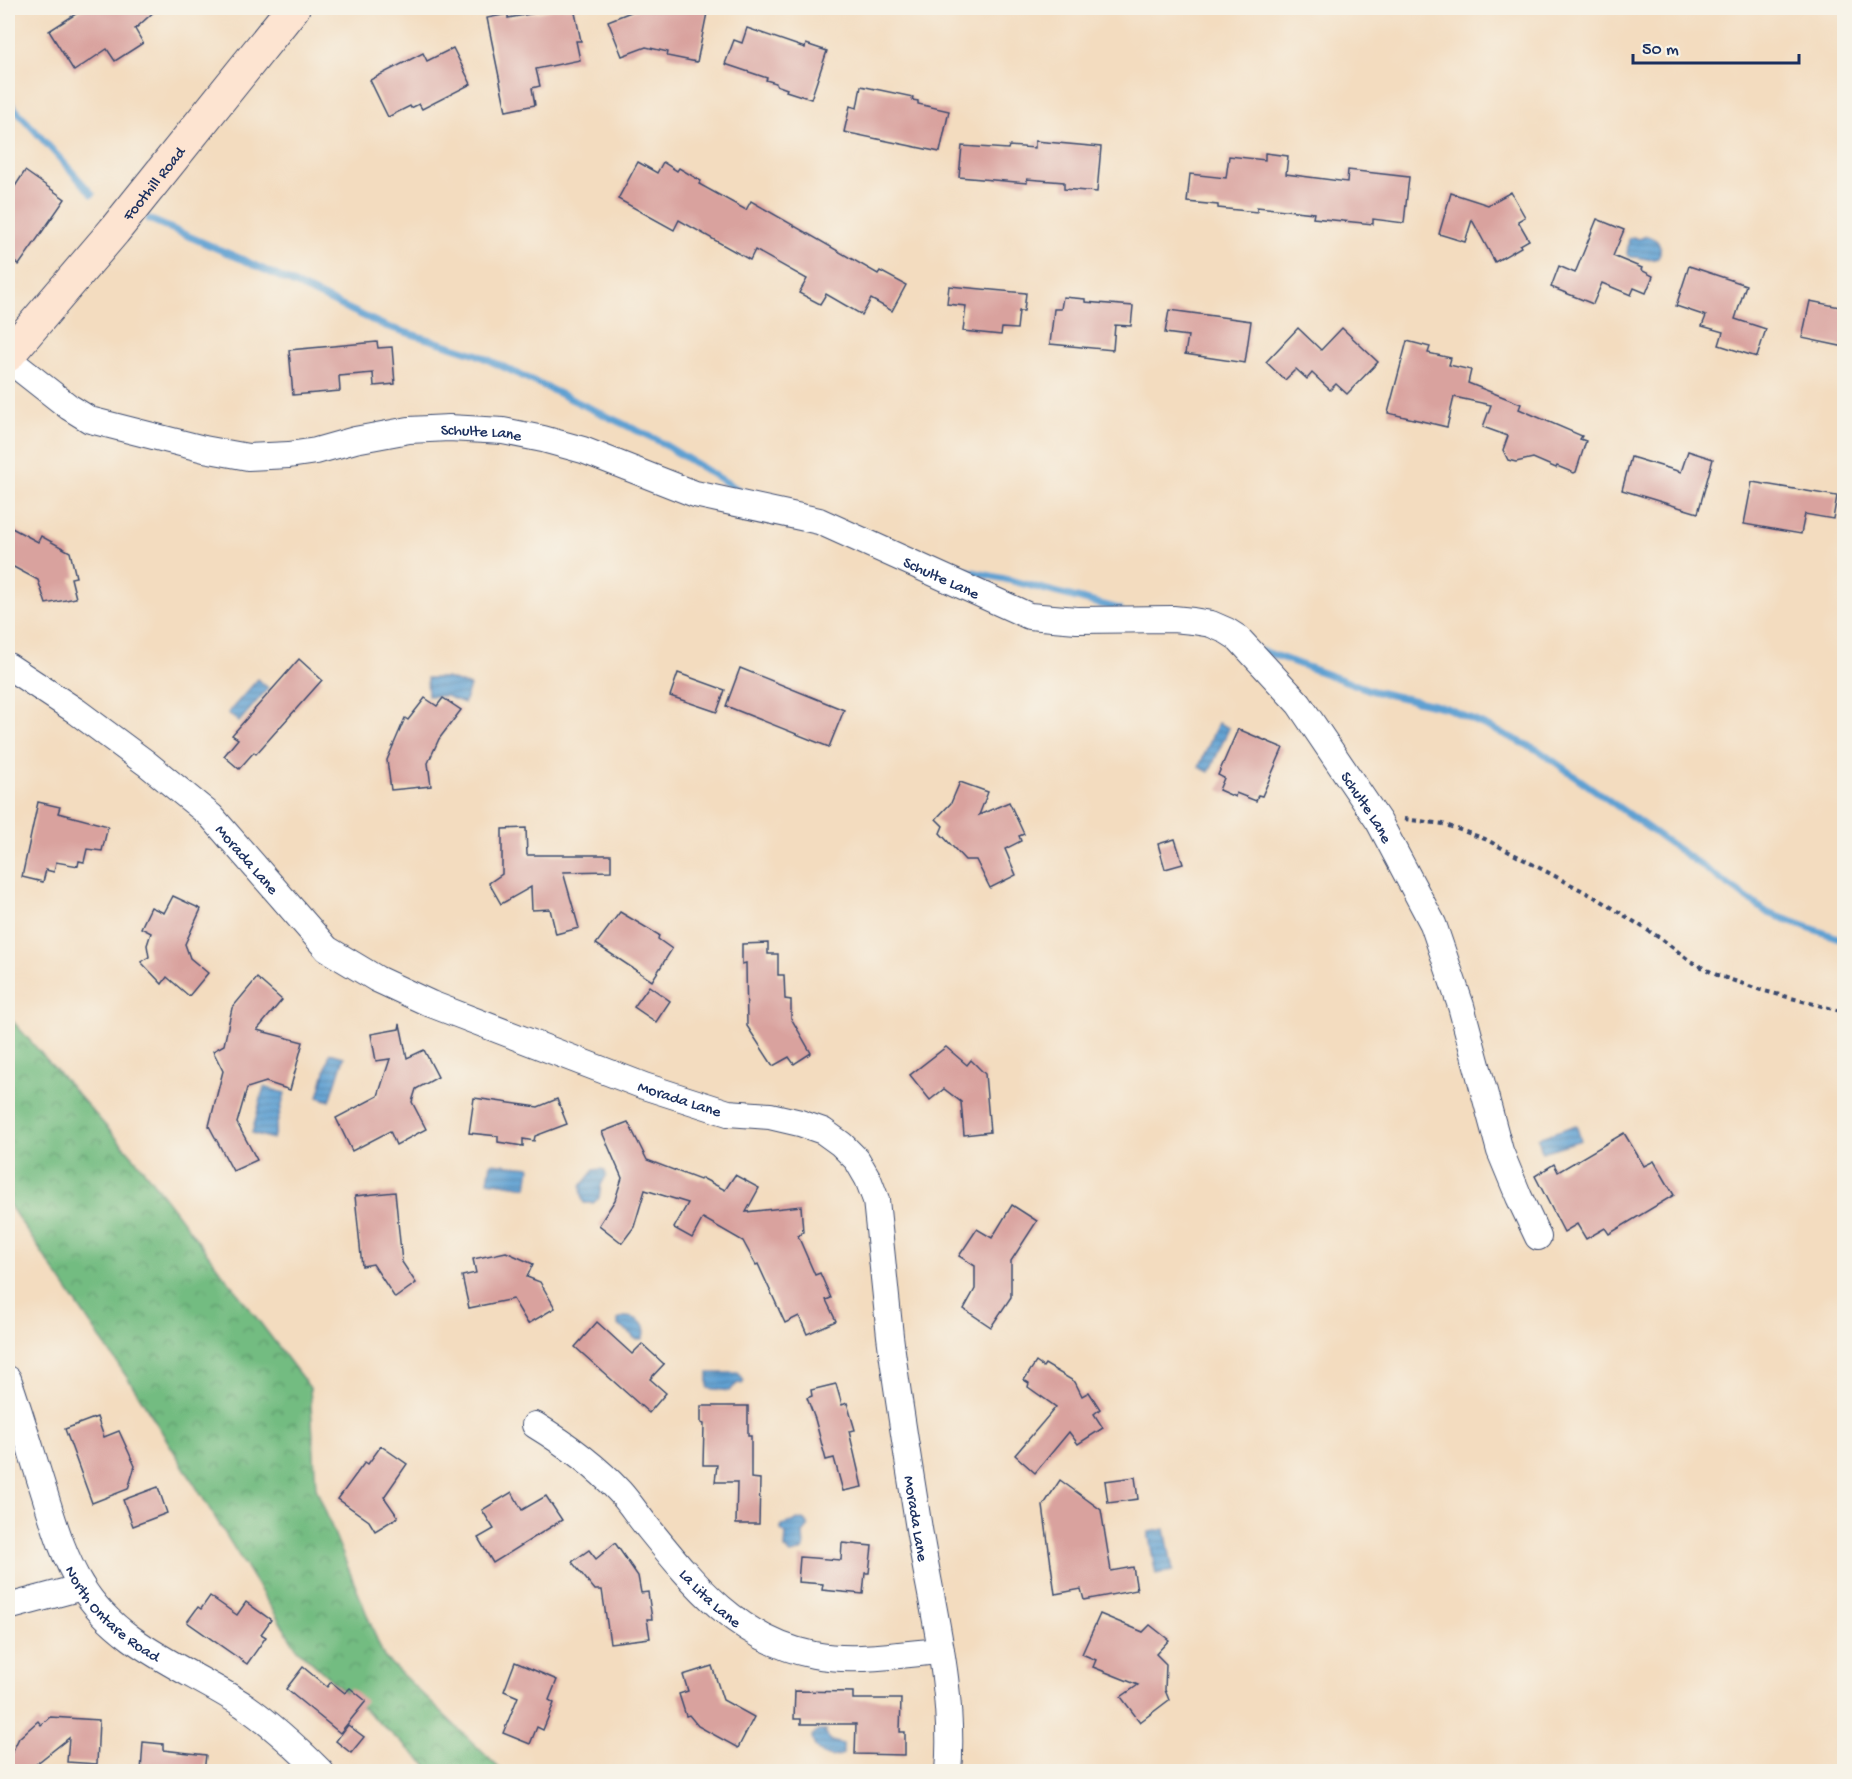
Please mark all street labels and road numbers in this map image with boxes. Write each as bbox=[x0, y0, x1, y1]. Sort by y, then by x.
street label: Foothill Road bbox=[119, 143, 192, 226]
street label: Schulte Lane bbox=[440, 422, 524, 448]
street label: Schulte Lane bbox=[899, 554, 982, 606]
street label: Schulte Lane bbox=[1335, 769, 1395, 848]
street label: Morada Lane bbox=[210, 822, 282, 900]
street label: Morada Lane bbox=[635, 1079, 724, 1123]
street label: Morada Lane bbox=[898, 1475, 931, 1564]
street label: North Ontare Road bbox=[59, 1564, 164, 1669]
street label: La Lita Lane bbox=[674, 1566, 744, 1634]

